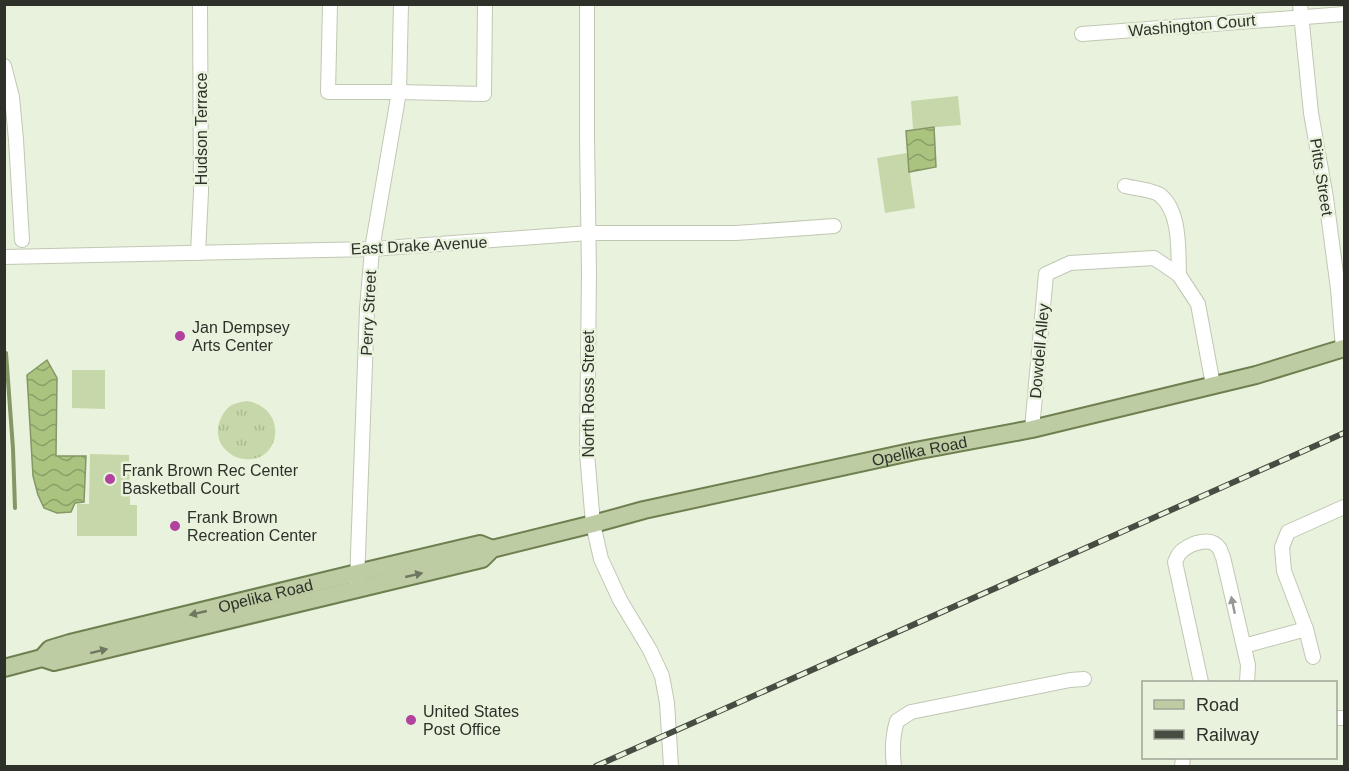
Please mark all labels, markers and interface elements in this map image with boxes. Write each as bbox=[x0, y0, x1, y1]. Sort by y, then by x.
street label: Washington Court bbox=[1128, 11, 1257, 40]
street label: Hudson Terrace bbox=[193, 73, 210, 185]
street label: Pitts Street bbox=[1307, 137, 1336, 218]
street label: East Drake Avenue bbox=[350, 233, 488, 258]
street label: Perry Street bbox=[358, 269, 379, 356]
street label: Dowdell Alley bbox=[1027, 303, 1052, 399]
place label: Jan Dempsey Arts Center bbox=[192, 319, 290, 354]
marker: Jan Dempsey Arts Center bbox=[173, 329, 187, 343]
street label: North Ross Street bbox=[580, 330, 597, 458]
street label: Opelika Road bbox=[870, 433, 969, 469]
place label: Frank Brown Rec Center Basketball Court bbox=[122, 462, 299, 497]
marker: Frank Brown Rec Center Basketball Court bbox=[103, 472, 117, 486]
place label: Frank Brown Recreation Center bbox=[187, 509, 318, 544]
marker: Frank Brown Recreation Center bbox=[168, 519, 182, 533]
one-way arrow bbox=[405, 570, 423, 580]
street label: Opelika Road bbox=[216, 576, 315, 616]
one-way arrow bbox=[1228, 595, 1237, 614]
one-way arrow bbox=[189, 608, 208, 618]
one-way arrow bbox=[90, 646, 108, 656]
legend bbox=[1142, 681, 1337, 759]
text: Road bbox=[1196, 695, 1239, 715]
place label: United States Post Office bbox=[423, 703, 519, 738]
marker: United States Post Office bbox=[404, 713, 418, 727]
text: Railway bbox=[1196, 725, 1259, 745]

